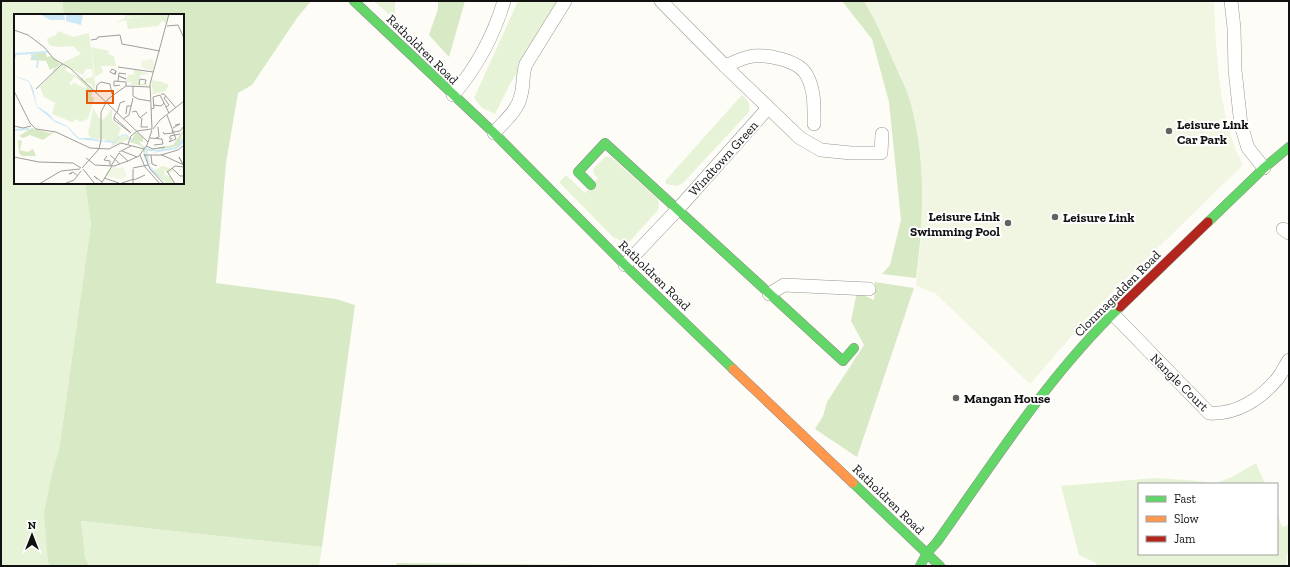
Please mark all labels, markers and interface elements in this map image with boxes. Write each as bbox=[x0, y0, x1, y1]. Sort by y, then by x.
street label: Ratholdren Road bbox=[384, 11, 462, 87]
inset map bbox=[14, 14, 184, 184]
street label: Windtown Green bbox=[686, 117, 761, 199]
place label: Leisure Link Car Park bbox=[1177, 117, 1248, 147]
marker: Leisure Link Car Park bbox=[1164, 126, 1174, 136]
place label: Leisure Link Swimming Pool bbox=[910, 209, 1000, 239]
place label: Leisure Link bbox=[1063, 210, 1134, 225]
marker: Leisure Link bbox=[1050, 212, 1060, 222]
marker: Leisure Link Swimming Pool bbox=[1003, 218, 1013, 228]
street label: Ratholdren Road bbox=[616, 237, 694, 313]
street label: Clonmagadden Road bbox=[1071, 247, 1164, 340]
street label: Nangle Court bbox=[1148, 350, 1212, 414]
place label: Mangan House bbox=[964, 391, 1051, 406]
marker: Mangan House bbox=[951, 393, 961, 403]
street label: Ratholdren Road bbox=[850, 461, 928, 537]
legend bbox=[1138, 483, 1278, 555]
text: Fast bbox=[1174, 492, 1197, 506]
text: Slow bbox=[1174, 512, 1200, 526]
north arrow bbox=[12, 515, 52, 555]
text: N bbox=[28, 519, 37, 532]
text: Jam bbox=[1174, 532, 1196, 546]

